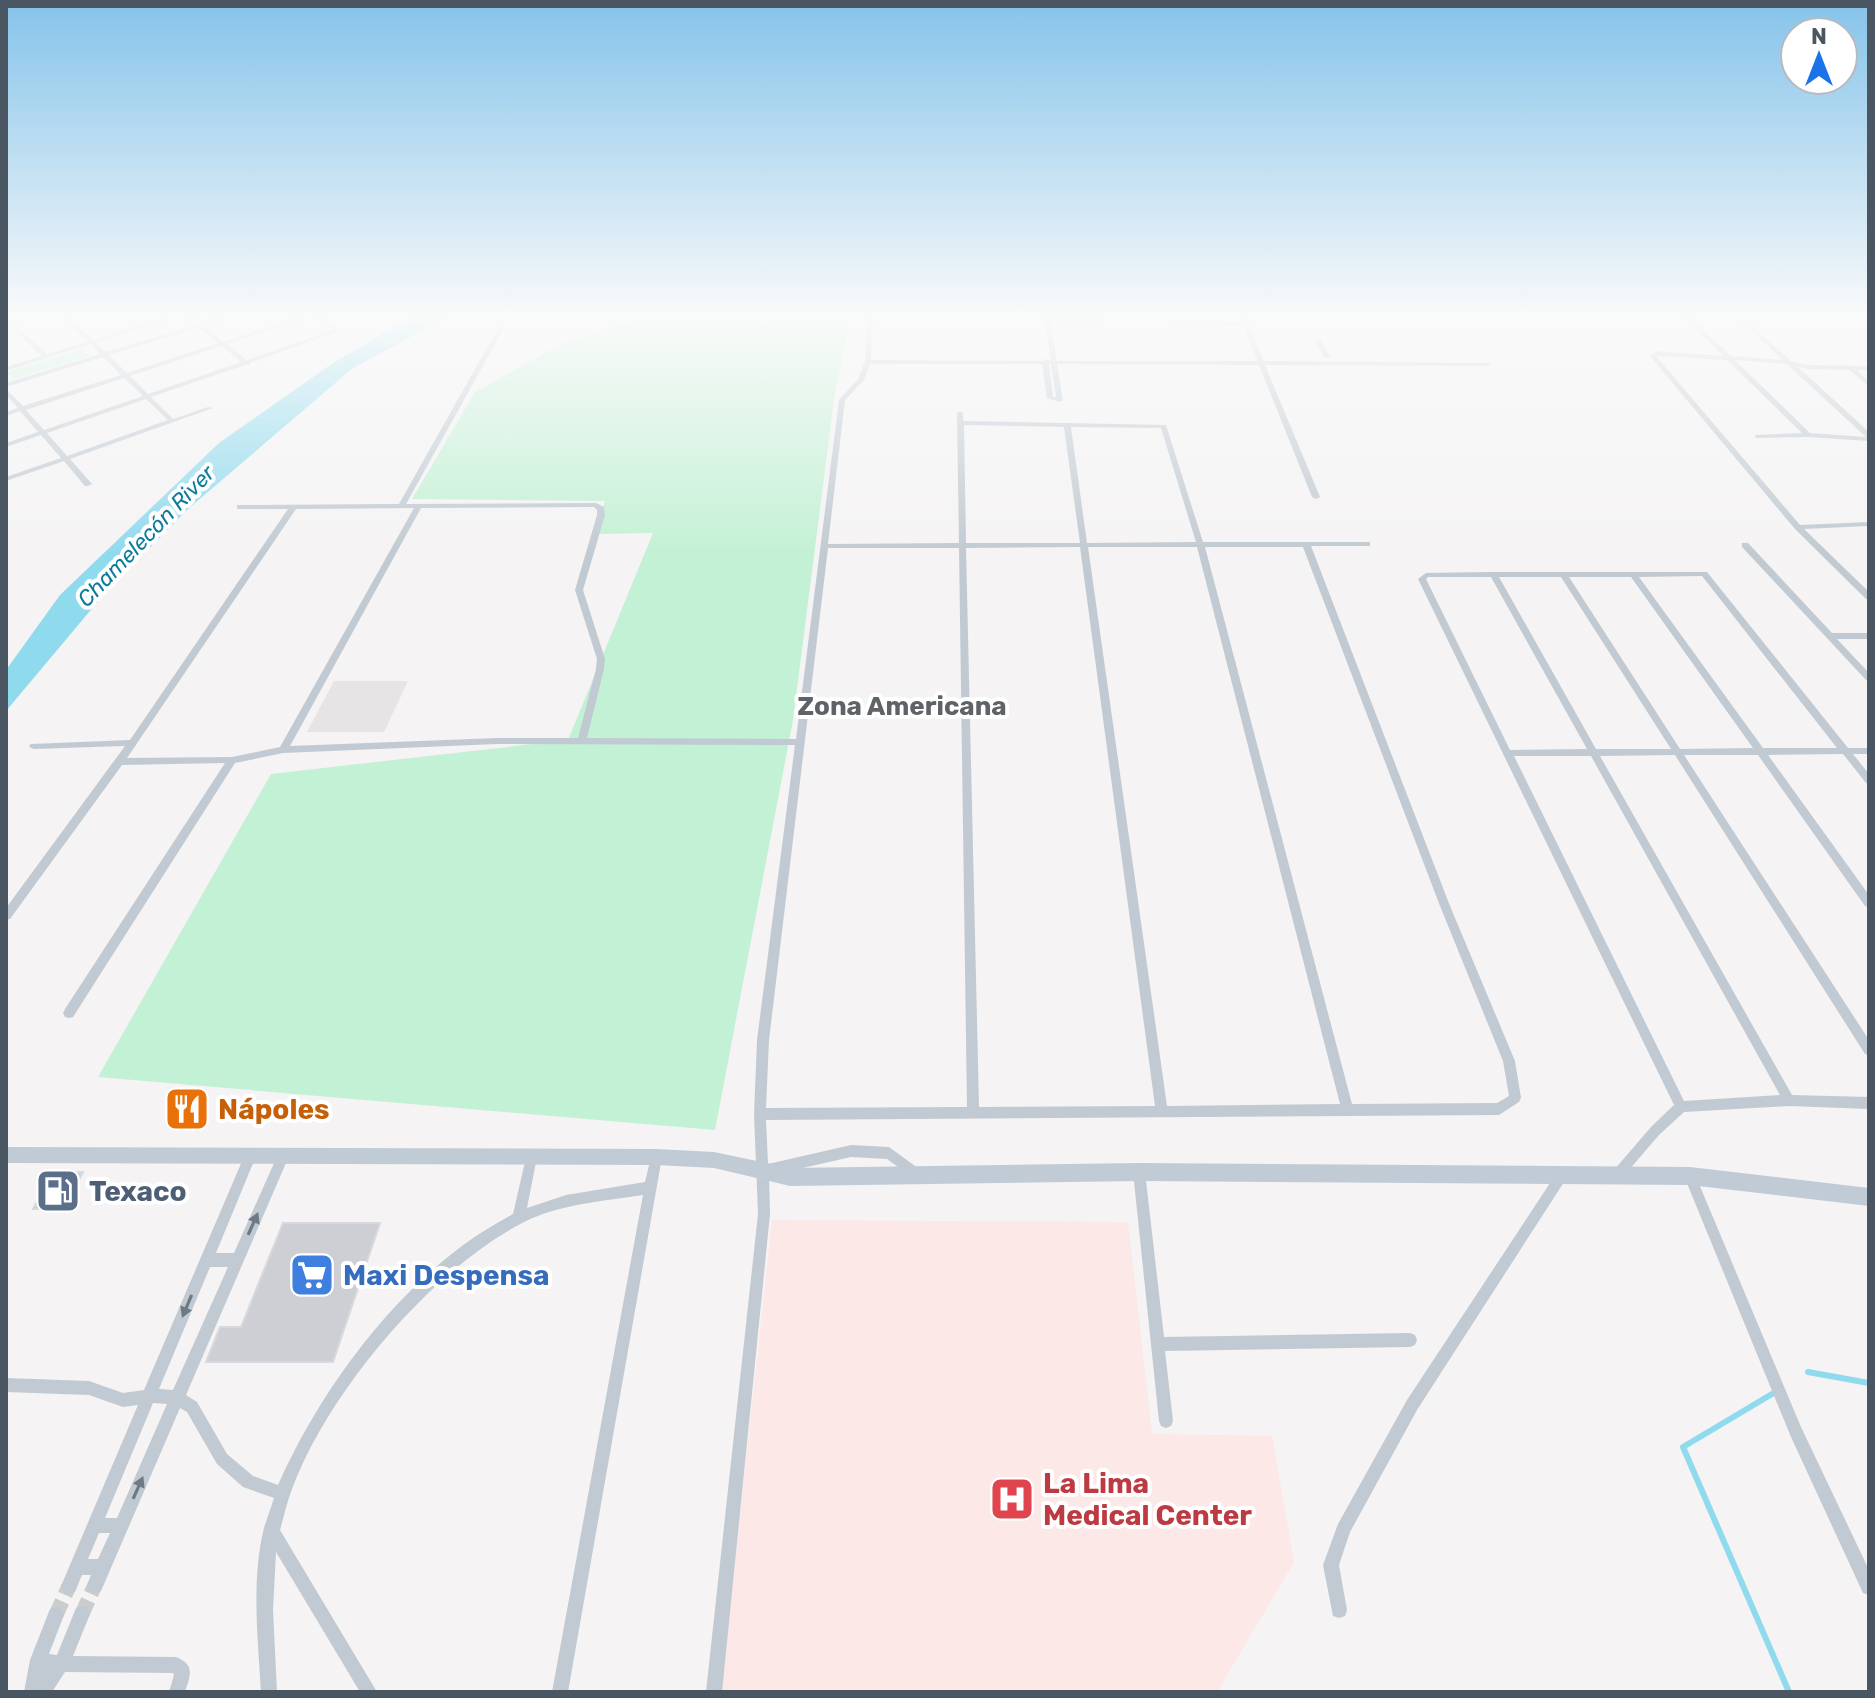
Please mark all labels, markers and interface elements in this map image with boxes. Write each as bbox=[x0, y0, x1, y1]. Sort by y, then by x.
north arrow bbox=[1779, 16, 1859, 96]
text: N bbox=[1811, 23, 1827, 50]
water label: Chamelecón River bbox=[72, 459, 221, 612]
district label: Zona Americana bbox=[797, 691, 1007, 722]
restaurant icon: Nápoles bbox=[163, 1085, 211, 1133]
place label: Nápoles bbox=[218, 1093, 330, 1126]
fuel station icon: Texaco bbox=[34, 1167, 82, 1215]
place label: Texaco bbox=[89, 1175, 187, 1208]
one-way arrow bbox=[247, 1212, 260, 1236]
supermarket icon: Maxi Despensa bbox=[288, 1251, 336, 1299]
place label: Maxi Despensa bbox=[343, 1259, 550, 1292]
one-way arrow bbox=[181, 1294, 194, 1317]
place label: La Lima Medical Center bbox=[1043, 1467, 1252, 1532]
hospital icon: La Lima Medical Center bbox=[988, 1475, 1036, 1523]
one-way arrow bbox=[131, 1476, 145, 1500]

